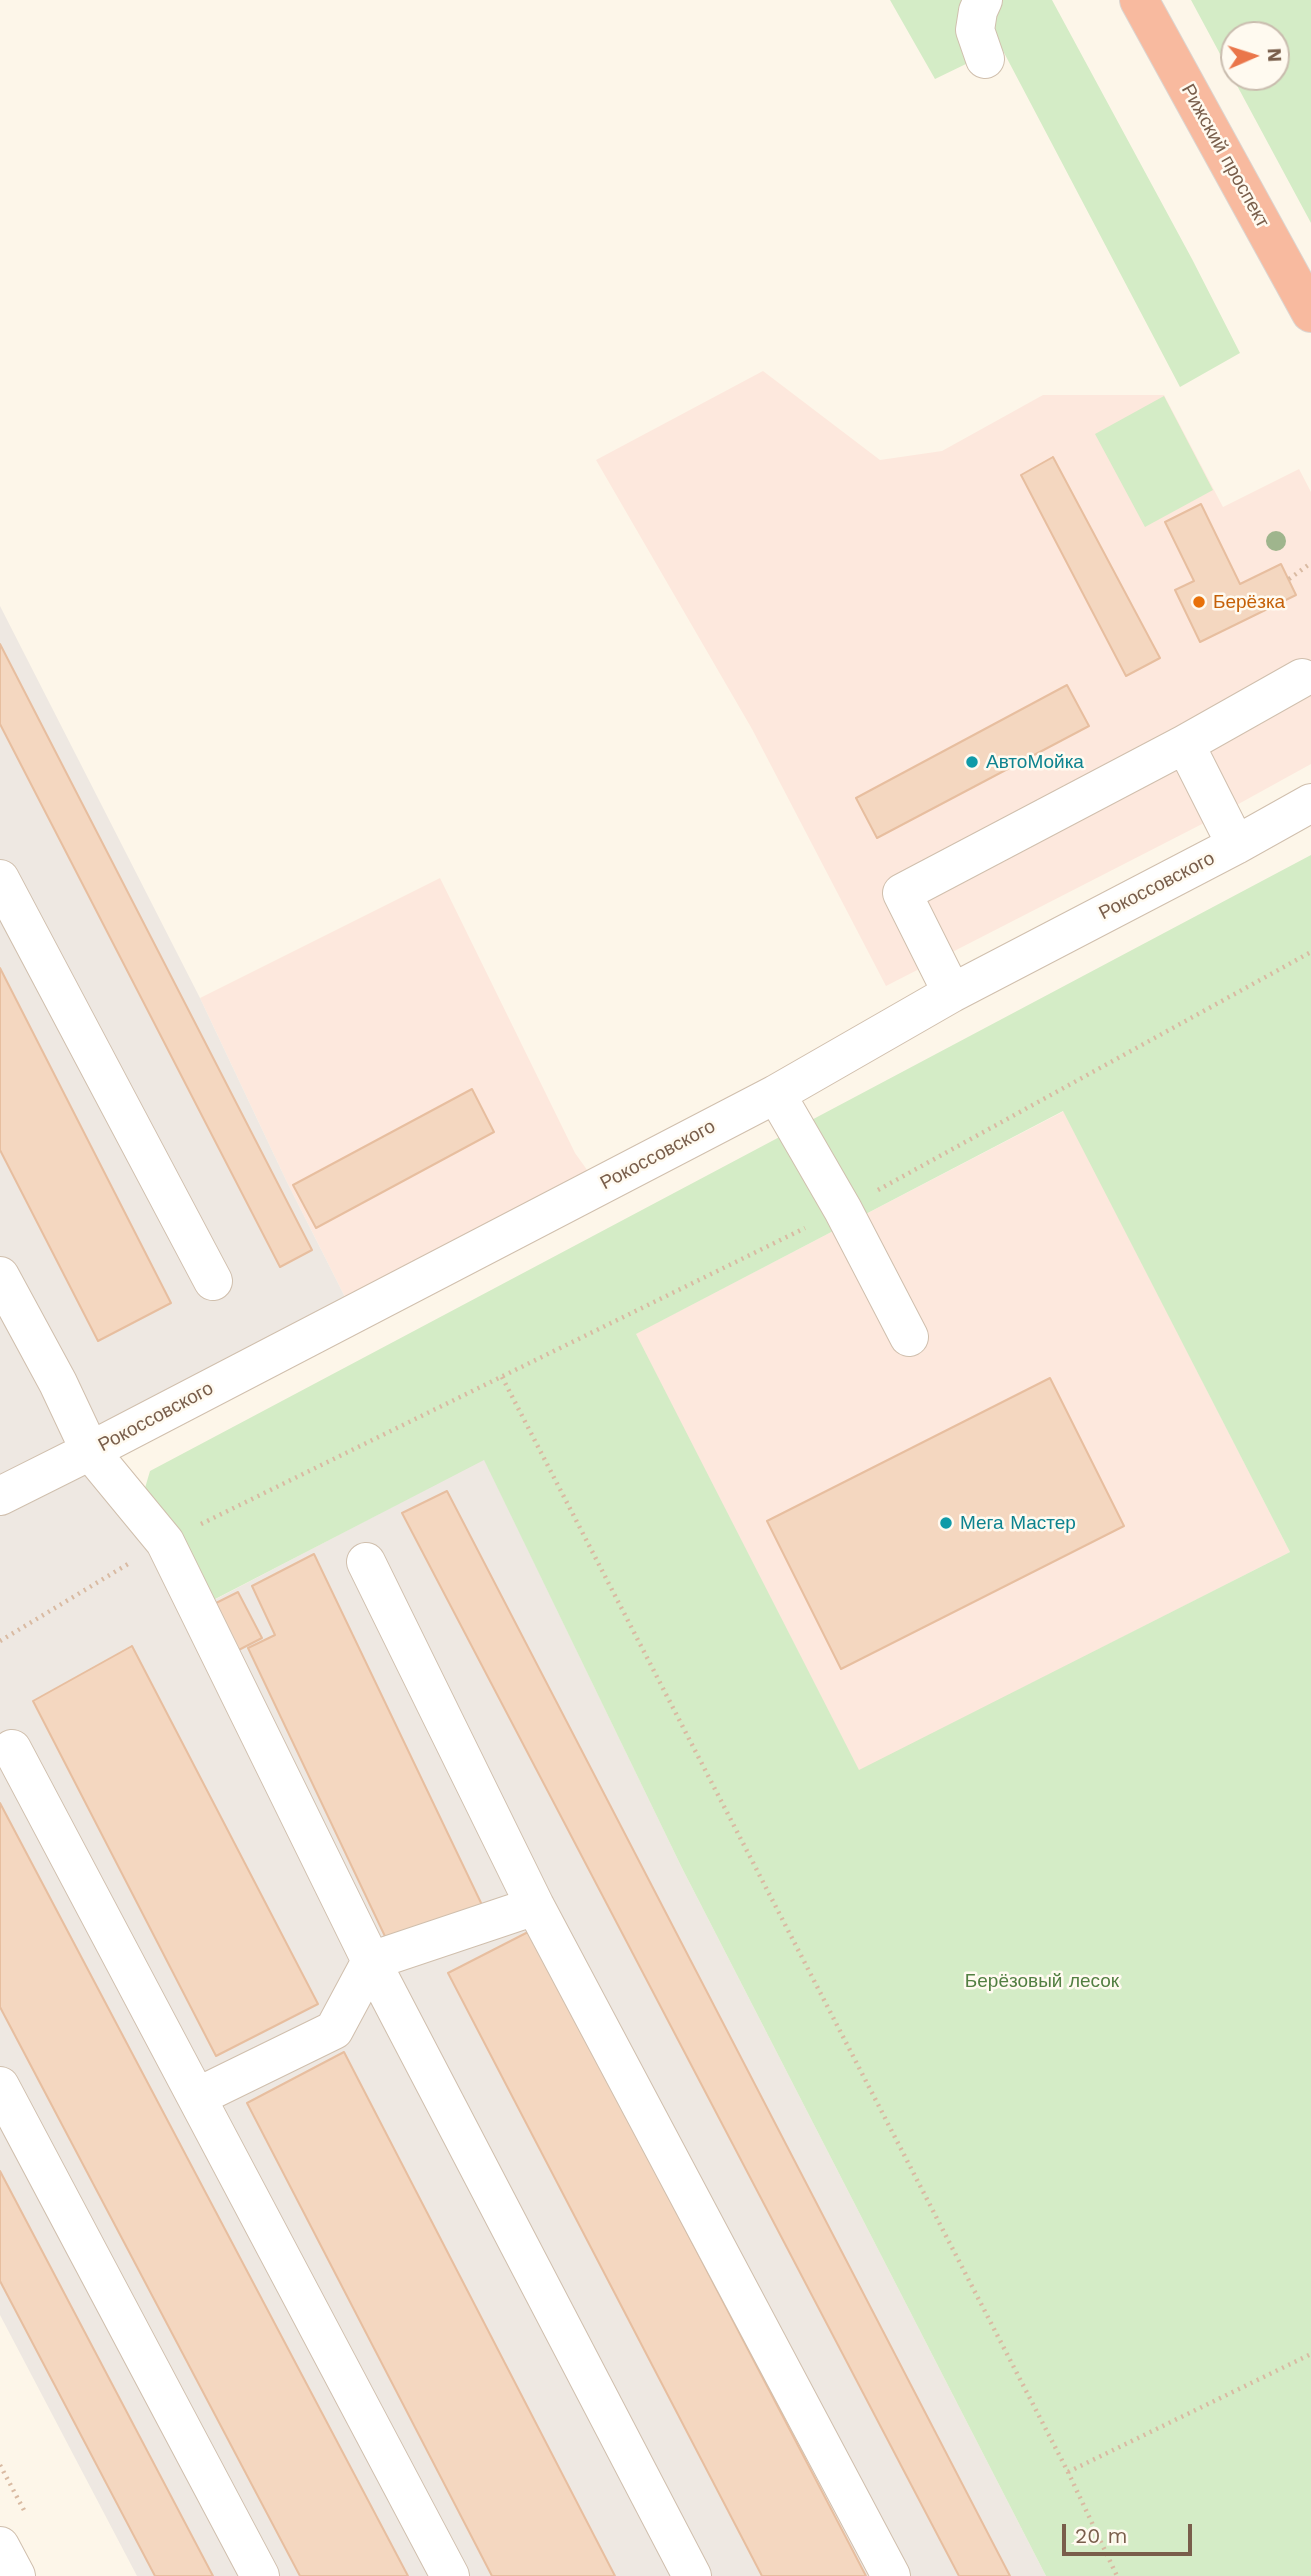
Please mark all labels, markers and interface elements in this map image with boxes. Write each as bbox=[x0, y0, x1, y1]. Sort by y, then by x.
north arrow bbox=[1220, 21, 1290, 91]
text: N bbox=[1263, 47, 1286, 63]
street label: Рижский проспект bbox=[1176, 80, 1274, 232]
place label: Берёзка bbox=[1213, 591, 1285, 613]
marker: Берёзка bbox=[1191, 594, 1207, 610]
place label: АвтоМойка bbox=[986, 751, 1084, 773]
marker: АвтоМойка bbox=[964, 754, 980, 770]
street label: Рокоссовского bbox=[1095, 847, 1219, 925]
street label: Рокоссовского bbox=[597, 1115, 719, 1195]
street label: Рокоссовского bbox=[95, 1377, 217, 1457]
place label: Мега Мастер bbox=[960, 1512, 1076, 1534]
marker: Мега Мастер bbox=[938, 1515, 954, 1531]
park label: Берёзовый лесок bbox=[965, 1970, 1119, 1992]
scale bar bbox=[1066, 2510, 1196, 2554]
text: 20 m bbox=[1075, 2523, 1127, 2548]

